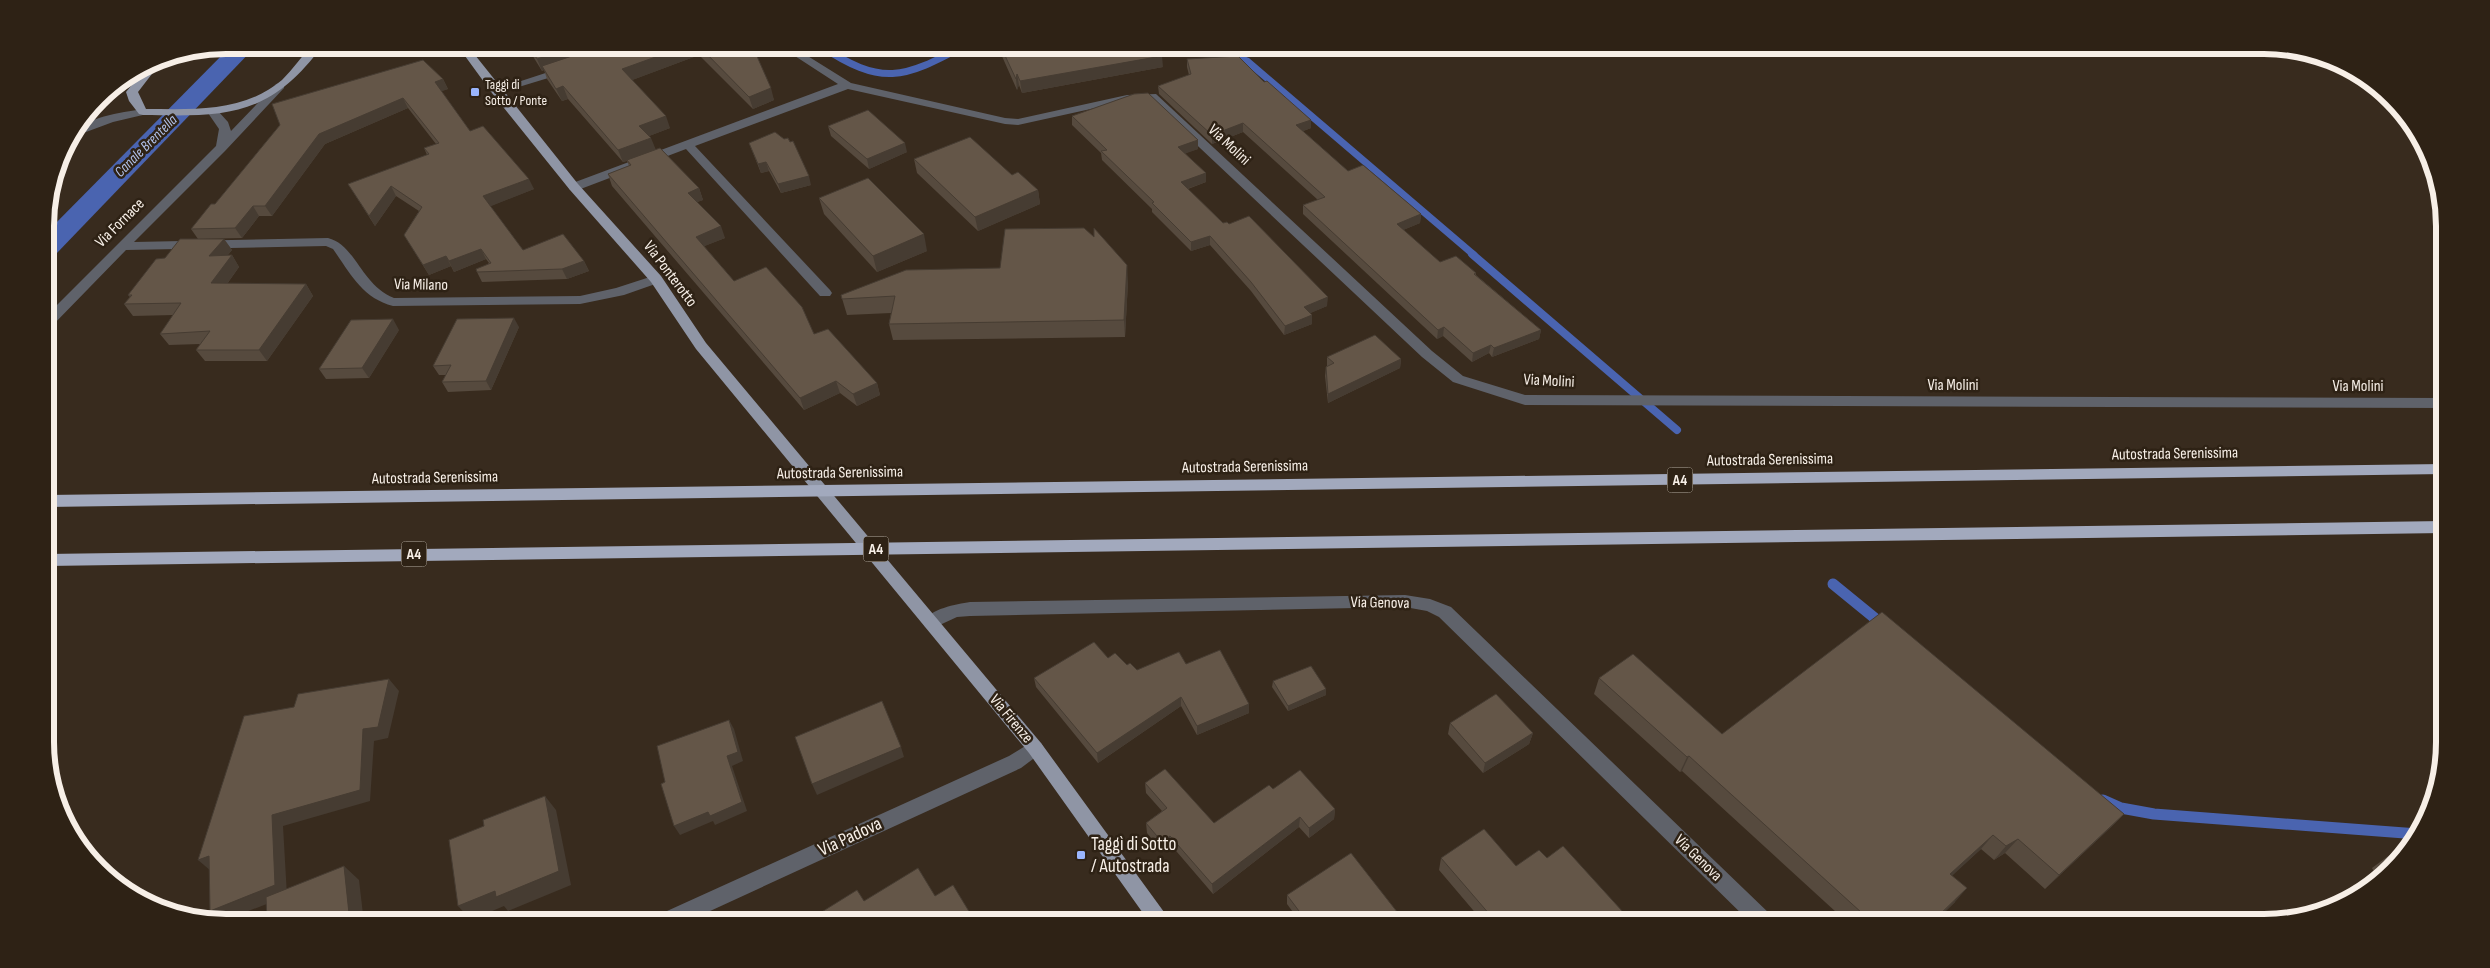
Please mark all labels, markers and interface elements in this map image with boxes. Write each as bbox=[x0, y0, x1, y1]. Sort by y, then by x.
place label: Taggì di Sotto / Ponte bbox=[485, 76, 547, 109]
marker: Taggì di Sotto / Ponte bbox=[469, 86, 481, 98]
water label: Canale Brentella bbox=[111, 111, 181, 181]
street label: Via Molini bbox=[1204, 121, 1254, 169]
street label: Via Fornace bbox=[91, 194, 149, 252]
street label: Via Ponterotto bbox=[639, 237, 701, 311]
street label: Via Milano bbox=[394, 275, 448, 295]
street label: Via Molini bbox=[1523, 370, 1575, 392]
street label: Via Molini bbox=[1927, 376, 1979, 395]
street label: Via Molini bbox=[2332, 377, 2384, 396]
street label: Autostrada Serenissima bbox=[2111, 443, 2238, 465]
street label: Autostrada Serenissima bbox=[1706, 449, 1833, 471]
street label: Autostrada Serenissima bbox=[1181, 456, 1308, 478]
street label: Autostrada Serenissima bbox=[776, 462, 903, 484]
street label: Autostrada Serenissima bbox=[371, 467, 498, 489]
road number: A4 bbox=[1668, 468, 1692, 492]
road number: A4 bbox=[864, 536, 888, 562]
road number: A4 bbox=[402, 542, 426, 566]
street label: Via Genova bbox=[1350, 593, 1410, 613]
street label: Via Firenze bbox=[985, 691, 1037, 747]
street label: Via Padova bbox=[815, 812, 885, 862]
street label: Via Genova bbox=[1670, 831, 1726, 885]
place label: Taggì di Sotto / Autostrada bbox=[1091, 833, 1176, 878]
marker: Taggì di Sotto / Autostrada bbox=[1075, 849, 1087, 861]

